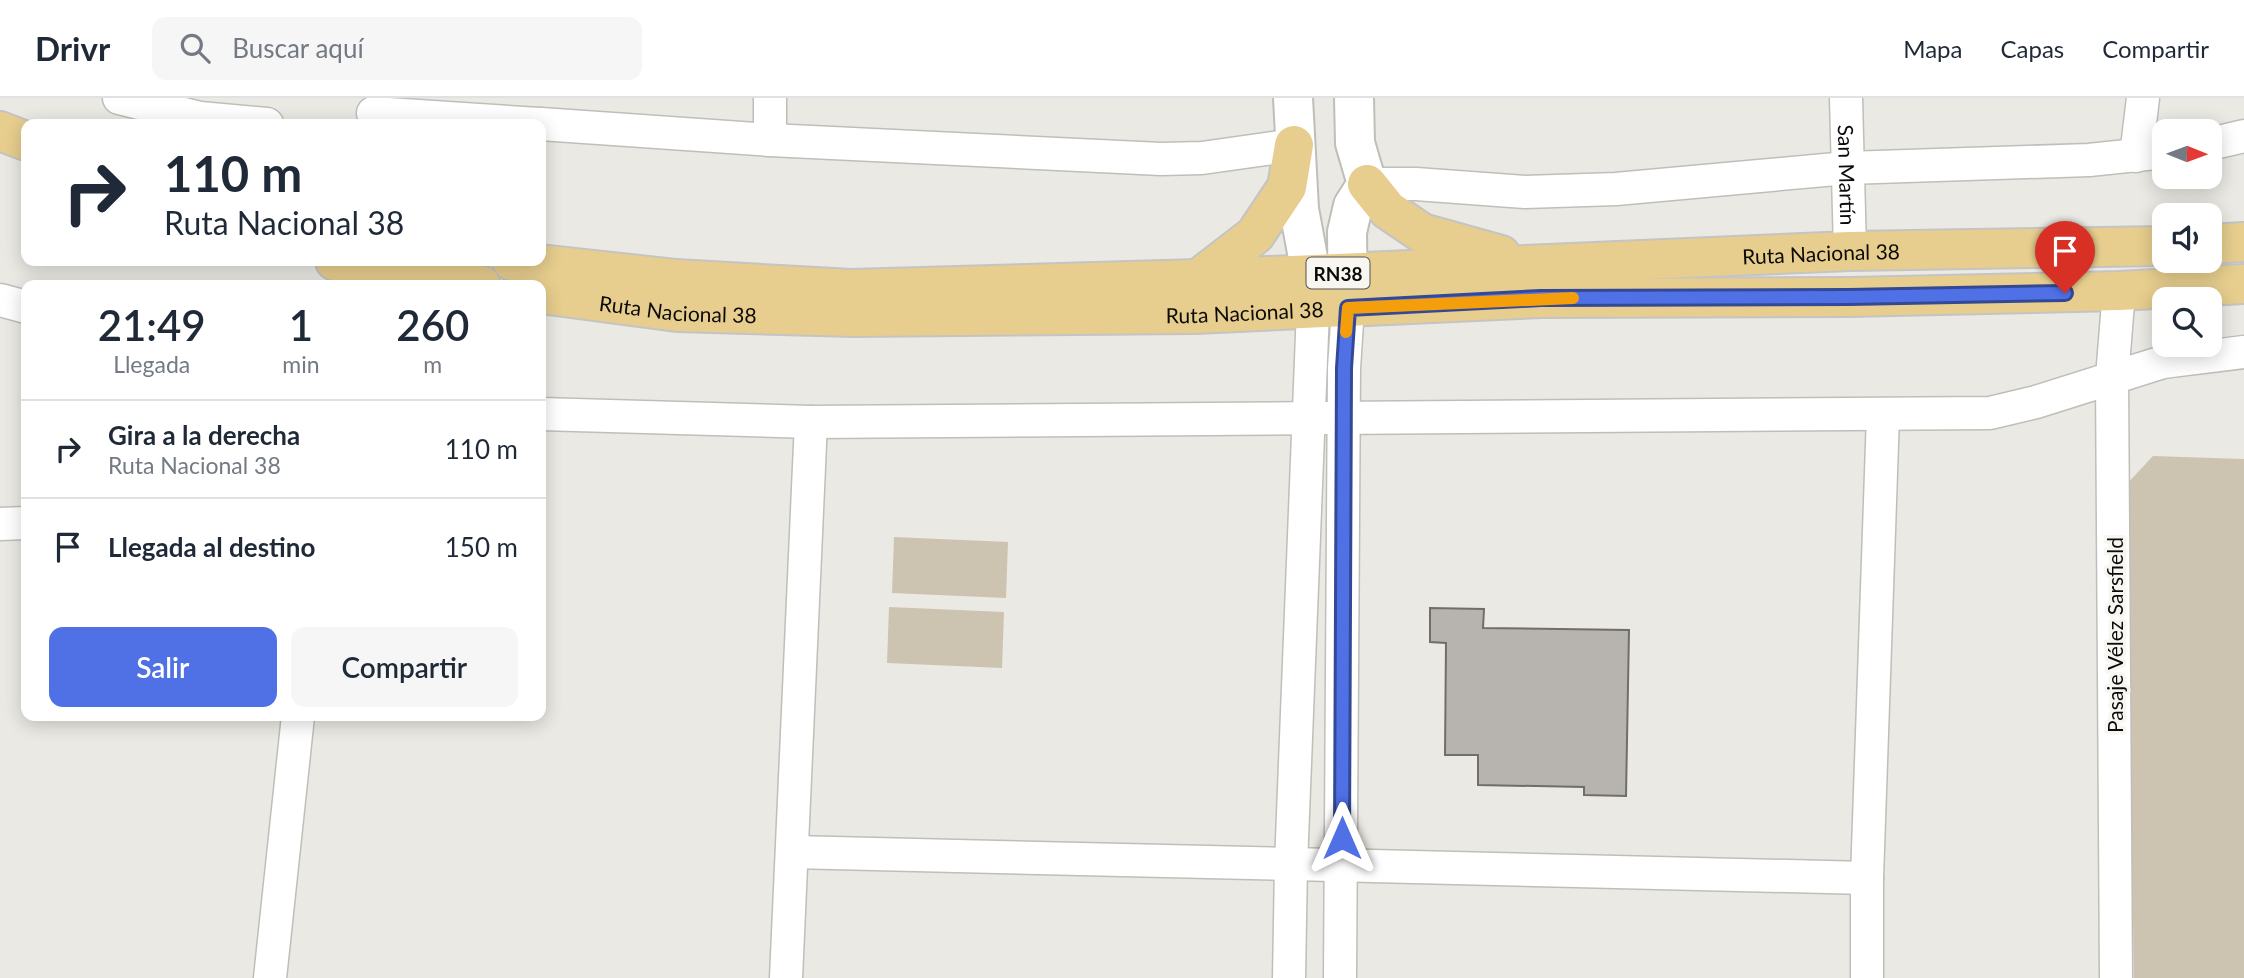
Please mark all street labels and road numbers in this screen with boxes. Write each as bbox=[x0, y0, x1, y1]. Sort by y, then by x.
street label: San Martín bbox=[1834, 124, 1862, 226]
street label: Ruta Nacional 38 bbox=[1742, 238, 1900, 268]
road number: RN38 bbox=[1306, 258, 1370, 288]
street label: Ruta Nacional 38 bbox=[598, 289, 757, 327]
street label: Ruta Nacional 38 bbox=[1166, 296, 1324, 327]
street label: Pasaje Vélez Sarsfield bbox=[2102, 537, 2127, 733]

